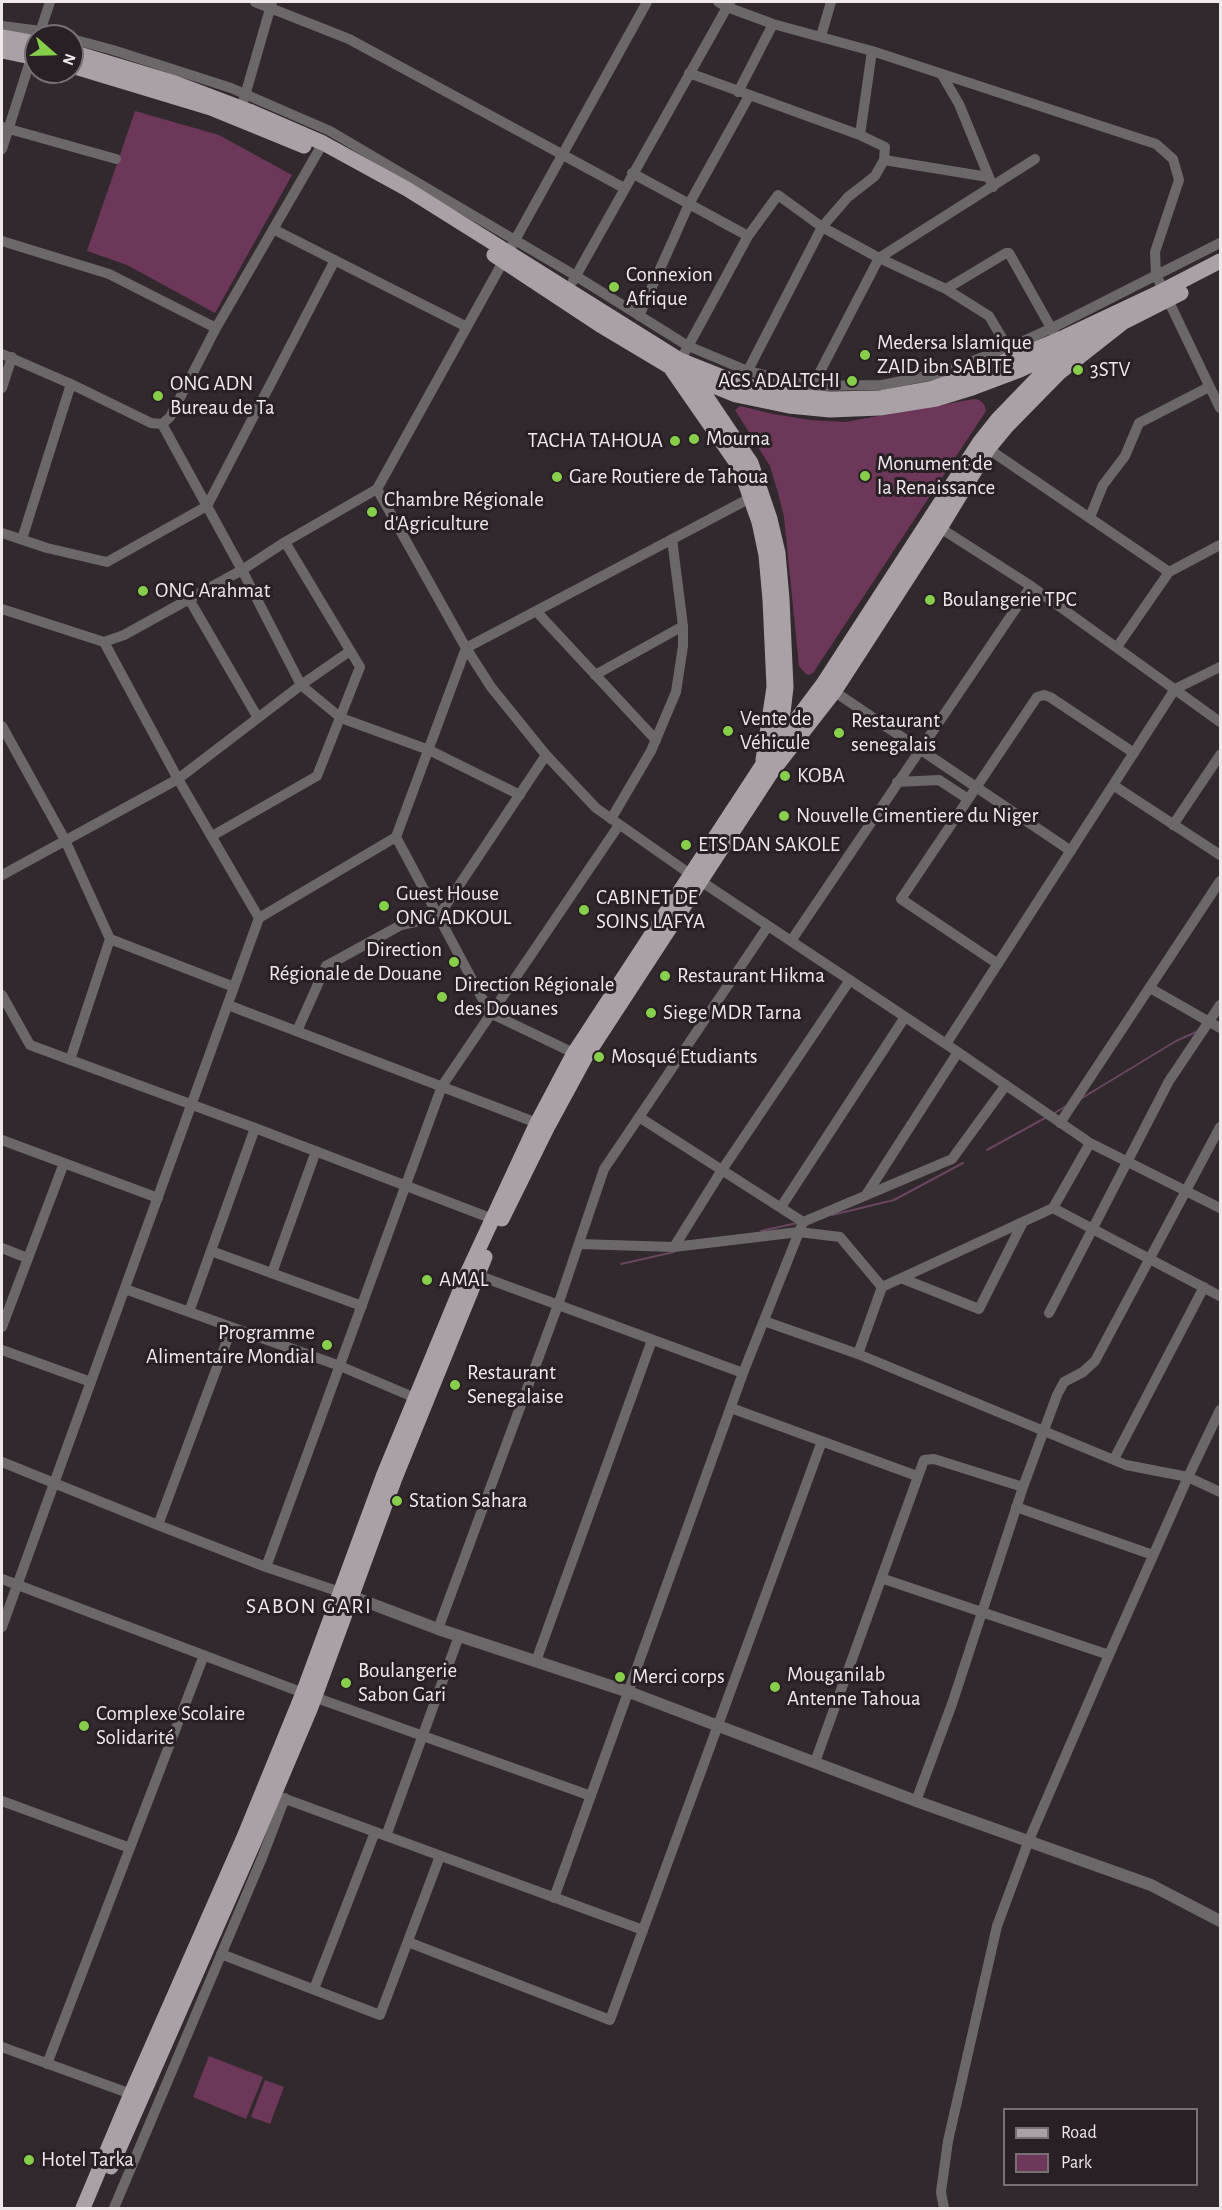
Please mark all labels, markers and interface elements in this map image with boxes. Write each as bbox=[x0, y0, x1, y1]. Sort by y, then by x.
north arrow bbox=[24, 24, 84, 84]
text: N bbox=[60, 52, 78, 67]
place label: Connexion Afrique bbox=[626, 262, 713, 312]
marker: Connexion Afrique bbox=[607, 280, 621, 294]
place label: Medersa Islamique ZAID ibn SABITE bbox=[877, 330, 1032, 380]
marker: Medersa Islamique ZAID ibn SABITE bbox=[858, 348, 872, 362]
place label: 3STV bbox=[1090, 357, 1130, 383]
marker: 3STV bbox=[1071, 363, 1085, 377]
place label: ACS ADALTCHI bbox=[718, 368, 840, 394]
place label: ONG ADN Bureau de Ta bbox=[170, 371, 275, 421]
marker: ACS ADALTCHI bbox=[845, 374, 859, 388]
marker: ONG ADN Bureau de Ta bbox=[151, 389, 165, 403]
place label: Mourna bbox=[706, 426, 770, 452]
place label: TACHA TAHOUA bbox=[528, 428, 663, 454]
marker: Mourna bbox=[687, 432, 701, 446]
marker: TACHA TAHOUA bbox=[668, 434, 682, 448]
place label: Monument de la Renaissance bbox=[877, 451, 995, 501]
place label: Gare Routiere de Tahoua bbox=[569, 464, 768, 490]
marker: Monument de la Renaissance bbox=[858, 469, 872, 483]
marker: Gare Routiere de Tahoua bbox=[550, 470, 564, 484]
place label: Chambre Régionale d'Agriculture bbox=[384, 487, 544, 537]
marker: Chambre Régionale d'Agriculture bbox=[365, 505, 379, 519]
place label: ONG Arahmat bbox=[155, 578, 270, 604]
marker: ONG Arahmat bbox=[136, 584, 150, 598]
place label: Boulangerie TPC bbox=[942, 587, 1077, 613]
marker: Boulangerie TPC bbox=[923, 593, 937, 607]
place label: Vente de Véhicule bbox=[740, 706, 812, 756]
place label: Restaurant senegalais bbox=[851, 708, 940, 758]
marker: Vente de Véhicule bbox=[721, 724, 735, 738]
marker: Restaurant senegalais bbox=[832, 726, 846, 740]
place label: KOBA bbox=[797, 763, 845, 789]
marker: KOBA bbox=[778, 769, 792, 783]
place label: Nouvelle Cimentiere du Niger bbox=[796, 803, 1038, 829]
marker: Nouvelle Cimentiere du Niger bbox=[777, 809, 791, 823]
place label: ETS DAN SAKOLE bbox=[698, 832, 840, 858]
marker: ETS DAN SAKOLE bbox=[679, 838, 693, 852]
place label: Guest House ONG ADKOUL bbox=[396, 881, 511, 931]
place label: CABINET DE SOINS LAFYA bbox=[596, 885, 705, 935]
marker: Guest House ONG ADKOUL bbox=[377, 899, 391, 913]
marker: CABINET DE SOINS LAFYA bbox=[577, 903, 591, 917]
place label: Direction Régionale de Douane bbox=[269, 937, 442, 987]
marker: Direction Régionale de Douane bbox=[447, 955, 461, 969]
place label: Restaurant Hikma bbox=[677, 963, 825, 989]
marker: Restaurant Hikma bbox=[658, 969, 672, 983]
place label: Direction Régionale des Douanes bbox=[454, 972, 615, 1022]
marker: Direction Régionale des Douanes bbox=[435, 990, 449, 1004]
place label: Siege MDR Tarna bbox=[663, 1000, 802, 1026]
marker: Siege MDR Tarna bbox=[644, 1006, 658, 1020]
place label: Mosqué Etudiants bbox=[611, 1044, 758, 1070]
marker: Mosqué Etudiants bbox=[592, 1050, 606, 1064]
place label: AMAL bbox=[439, 1267, 489, 1293]
marker: AMAL bbox=[420, 1273, 434, 1287]
place label: Programme Alimentaire Mondial bbox=[146, 1320, 315, 1370]
marker: Programme Alimentaire Mondial bbox=[320, 1338, 334, 1352]
place label: Restaurant Senegalaise bbox=[467, 1360, 564, 1410]
marker: Restaurant Senegalaise bbox=[448, 1378, 462, 1392]
place label: Station Sahara bbox=[409, 1488, 527, 1514]
marker: Station Sahara bbox=[390, 1494, 404, 1508]
district label: SABON GARI bbox=[246, 1593, 372, 1619]
place label: Boulangerie Sabon Gari bbox=[358, 1658, 457, 1708]
place label: Mouganilab Antenne Tahoua bbox=[787, 1662, 921, 1712]
place label: Merci corps bbox=[632, 1664, 725, 1690]
marker: Merci corps bbox=[613, 1670, 627, 1684]
marker: Boulangerie Sabon Gari bbox=[339, 1676, 353, 1690]
marker: Mouganilab Antenne Tahoua bbox=[768, 1680, 782, 1694]
place label: Complexe Scolaire Solidarité bbox=[96, 1701, 245, 1751]
marker: Complexe Scolaire Solidarité bbox=[77, 1719, 91, 1733]
legend bbox=[1003, 2108, 1198, 2186]
text: Road bbox=[1061, 2124, 1097, 2142]
place label: Hotel Tarka bbox=[41, 2147, 134, 2173]
marker: Hotel Tarka bbox=[22, 2153, 36, 2167]
text: Park bbox=[1061, 2154, 1092, 2172]

